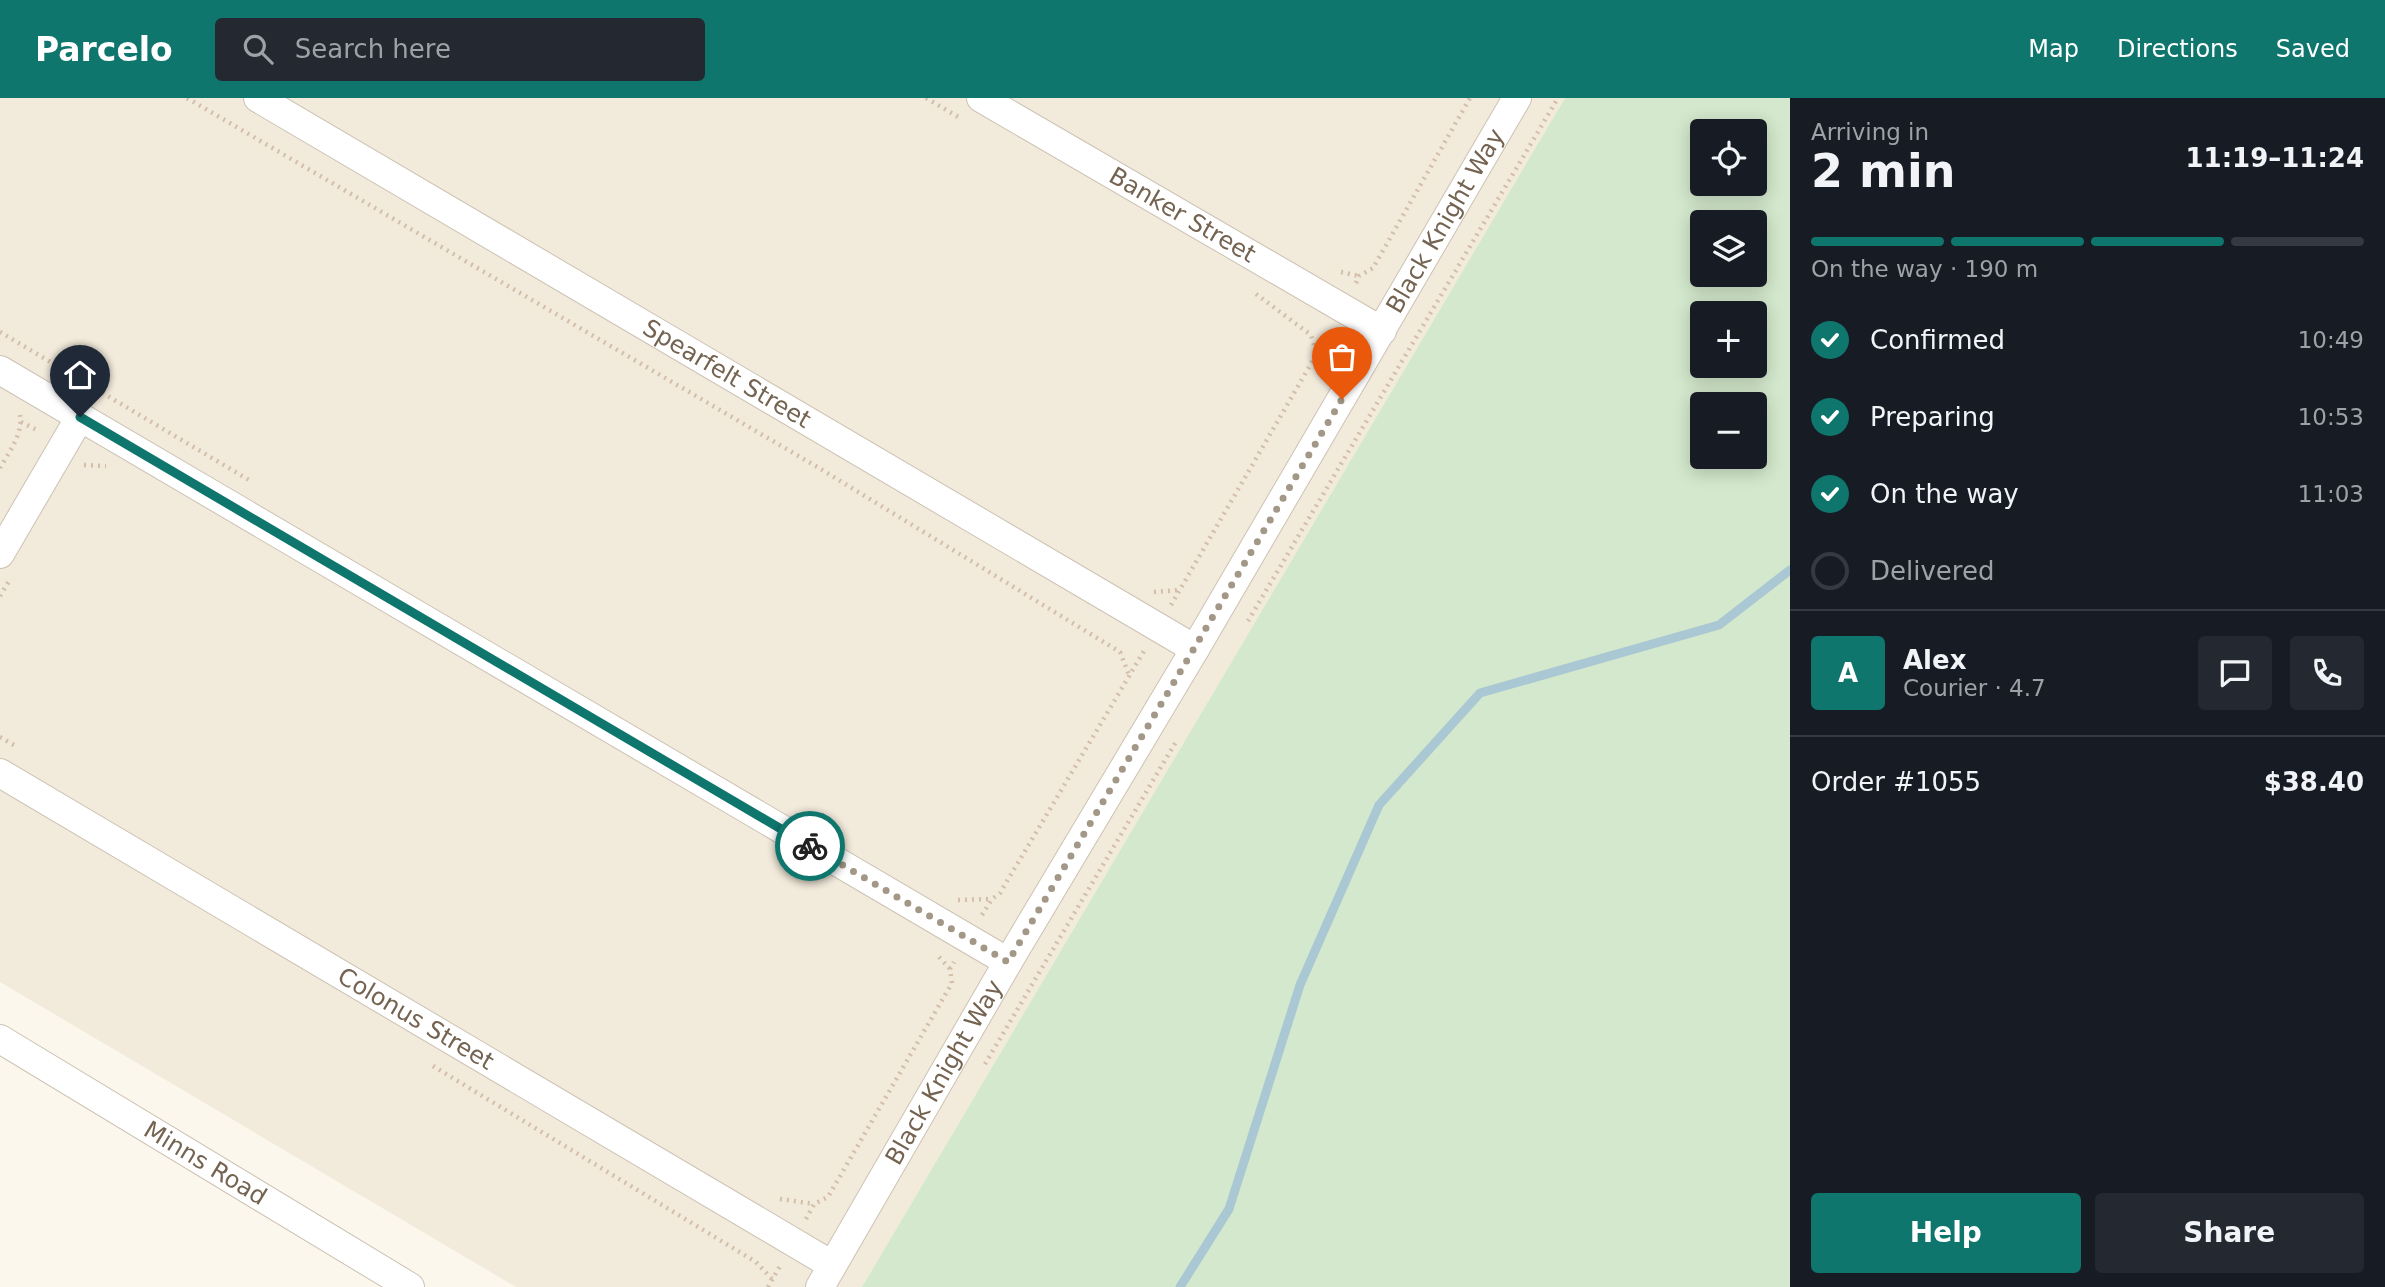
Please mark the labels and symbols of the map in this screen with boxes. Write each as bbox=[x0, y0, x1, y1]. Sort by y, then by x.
street label: Black Knight Way bbox=[1380, 124, 1510, 318]
street label: Banker Street bbox=[1104, 162, 1261, 269]
street label: Spearfelt Street bbox=[638, 314, 816, 434]
pin bbox=[1312, 327, 1372, 399]
pin bbox=[50, 345, 110, 417]
courier bbox=[775, 811, 845, 881]
street label: Colonus Street bbox=[333, 962, 499, 1076]
street label: Black Knight Way bbox=[880, 975, 1009, 1170]
street label: Minns Road bbox=[139, 1115, 272, 1211]

